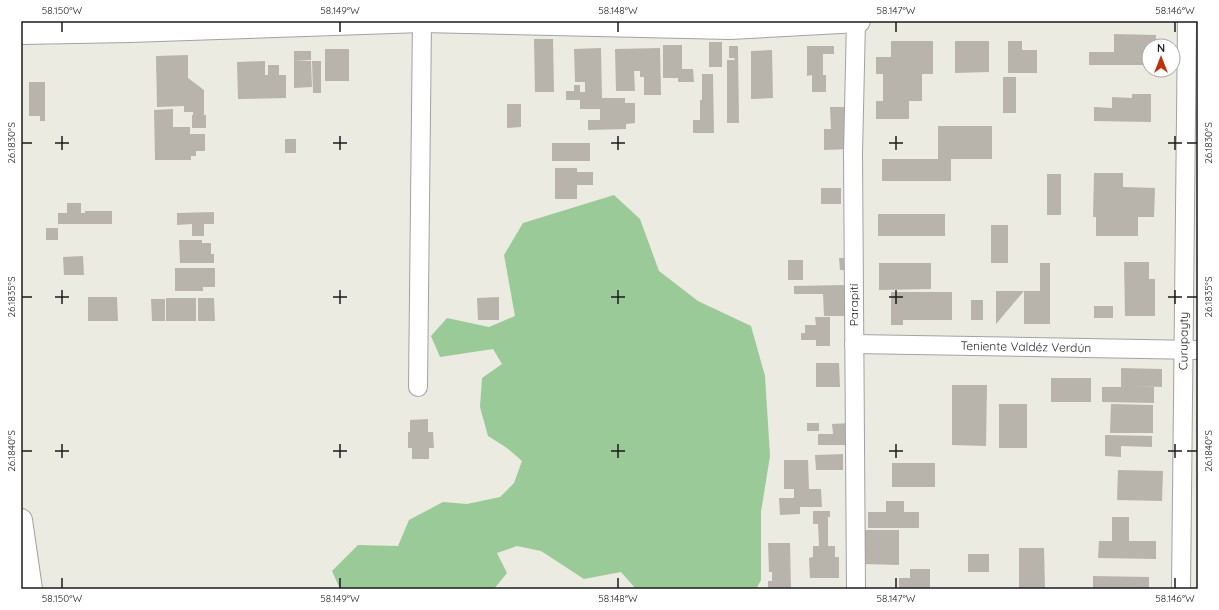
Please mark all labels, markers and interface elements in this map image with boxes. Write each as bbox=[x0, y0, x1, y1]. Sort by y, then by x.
text: 58.150°W bbox=[42, 4, 82, 17]
text: 58.149°W bbox=[320, 4, 360, 17]
text: 58.148°W bbox=[598, 4, 638, 17]
text: 58.147°W bbox=[877, 4, 916, 17]
text: 58.146°W bbox=[1155, 4, 1195, 17]
north arrow bbox=[1141, 38, 1181, 78]
text: N bbox=[1157, 41, 1165, 55]
text: 26.1830°S bbox=[5, 122, 18, 164]
text: 26.1830°S bbox=[1202, 122, 1215, 164]
text: 26.1835°S bbox=[5, 276, 18, 318]
text: 26.1835°S bbox=[1202, 276, 1215, 318]
street label: Parapití bbox=[846, 283, 861, 326]
street label: Curupayty bbox=[1175, 312, 1191, 370]
street label: Teniente Valdéz Verdún bbox=[960, 338, 1092, 355]
text: 26.1840°S bbox=[5, 430, 18, 472]
text: 26.1840°S bbox=[1202, 430, 1215, 472]
text: 58.150°W bbox=[42, 592, 82, 605]
text: 58.149°W bbox=[320, 592, 360, 605]
text: 58.148°W bbox=[598, 592, 638, 605]
text: 58.147°W bbox=[877, 592, 916, 605]
text: 58.146°W bbox=[1155, 592, 1195, 605]

